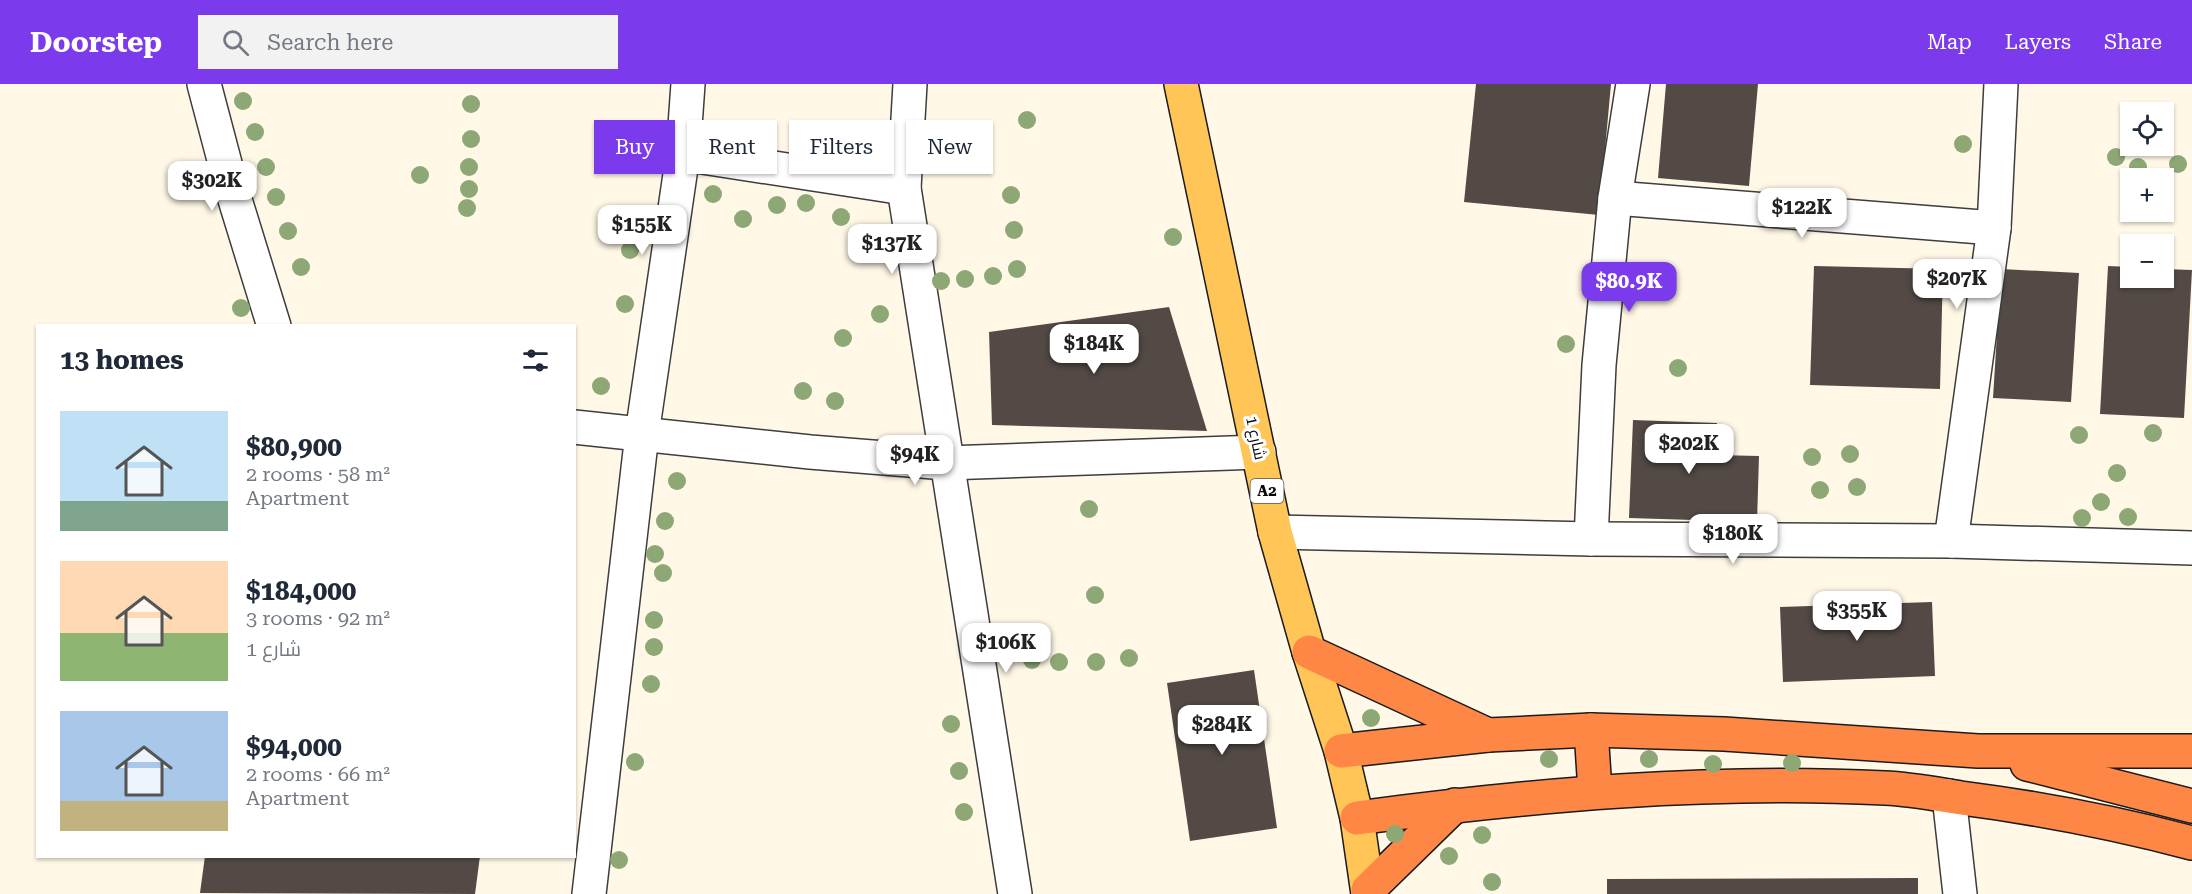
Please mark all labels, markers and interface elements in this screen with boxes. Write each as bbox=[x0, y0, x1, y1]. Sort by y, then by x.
search box bbox=[198, 15, 618, 69]
text: Doorstep bbox=[30, 26, 162, 59]
icon: search bbox=[219, 26, 252, 59]
text: Search here bbox=[267, 30, 393, 55]
text: Map bbox=[1927, 30, 1972, 54]
text: Layers bbox=[2005, 30, 2071, 54]
text: Share bbox=[2104, 30, 2162, 54]
map controls bbox=[2120, 102, 2174, 288]
button: locate bbox=[2120, 102, 2174, 156]
chip: Buy bbox=[594, 120, 675, 174]
chip: Rent bbox=[687, 120, 777, 174]
chip: Filters bbox=[789, 120, 894, 174]
chip: New bbox=[906, 120, 993, 174]
pin: $302K bbox=[170, 161, 254, 212]
text: $302K bbox=[182, 168, 242, 192]
button: + bbox=[2120, 168, 2174, 222]
pin: $122K bbox=[1760, 188, 1844, 239]
text: $122K bbox=[1772, 195, 1832, 219]
pin: $155K bbox=[600, 205, 684, 256]
text: $155K bbox=[612, 212, 672, 236]
pin: $137K bbox=[850, 224, 934, 275]
text: $137K bbox=[862, 231, 922, 255]
button: − bbox=[2120, 234, 2174, 288]
pin: $207K bbox=[1915, 259, 1999, 310]
pin: $80.9K bbox=[1580, 262, 1678, 313]
text: $207K bbox=[1927, 266, 1987, 290]
text: $80.9K bbox=[1596, 269, 1662, 293]
pin: $184K bbox=[1052, 324, 1136, 375]
text: $184K bbox=[1064, 331, 1124, 355]
icon: filters bbox=[519, 344, 552, 377]
text: 13 homes bbox=[60, 345, 184, 375]
street label: شارع 1 bbox=[1240, 414, 1270, 462]
pin: $202K bbox=[1647, 424, 1731, 475]
text: $202K bbox=[1659, 431, 1719, 455]
text: $80,900 bbox=[246, 432, 342, 462]
icon: home bbox=[108, 435, 180, 507]
pin: $94K bbox=[879, 435, 951, 486]
text: $94K bbox=[890, 442, 940, 466]
text: 2 rooms · 58 m² bbox=[246, 462, 390, 486]
road number: A2 bbox=[1250, 479, 1284, 503]
text: Apartment bbox=[246, 486, 349, 510]
pin: $180K bbox=[1691, 514, 1775, 565]
text: $180K bbox=[1703, 521, 1763, 545]
text: $184,000 bbox=[246, 576, 356, 606]
icon: home bbox=[108, 585, 180, 657]
pin: $355K bbox=[1815, 591, 1899, 642]
text: $355K bbox=[1827, 598, 1887, 622]
text: 3 rooms · 92 m² bbox=[246, 606, 390, 630]
pin: $106K bbox=[964, 623, 1048, 674]
text: $106K bbox=[976, 630, 1036, 654]
text: شارع 1 bbox=[246, 637, 301, 661]
pin: $284K bbox=[1180, 705, 1264, 756]
text: $284K bbox=[1192, 712, 1252, 736]
text: $94,000 bbox=[246, 732, 342, 762]
icon: home bbox=[108, 735, 180, 807]
text: 2 rooms · 66 m² bbox=[246, 762, 390, 786]
text: Apartment bbox=[246, 786, 349, 810]

